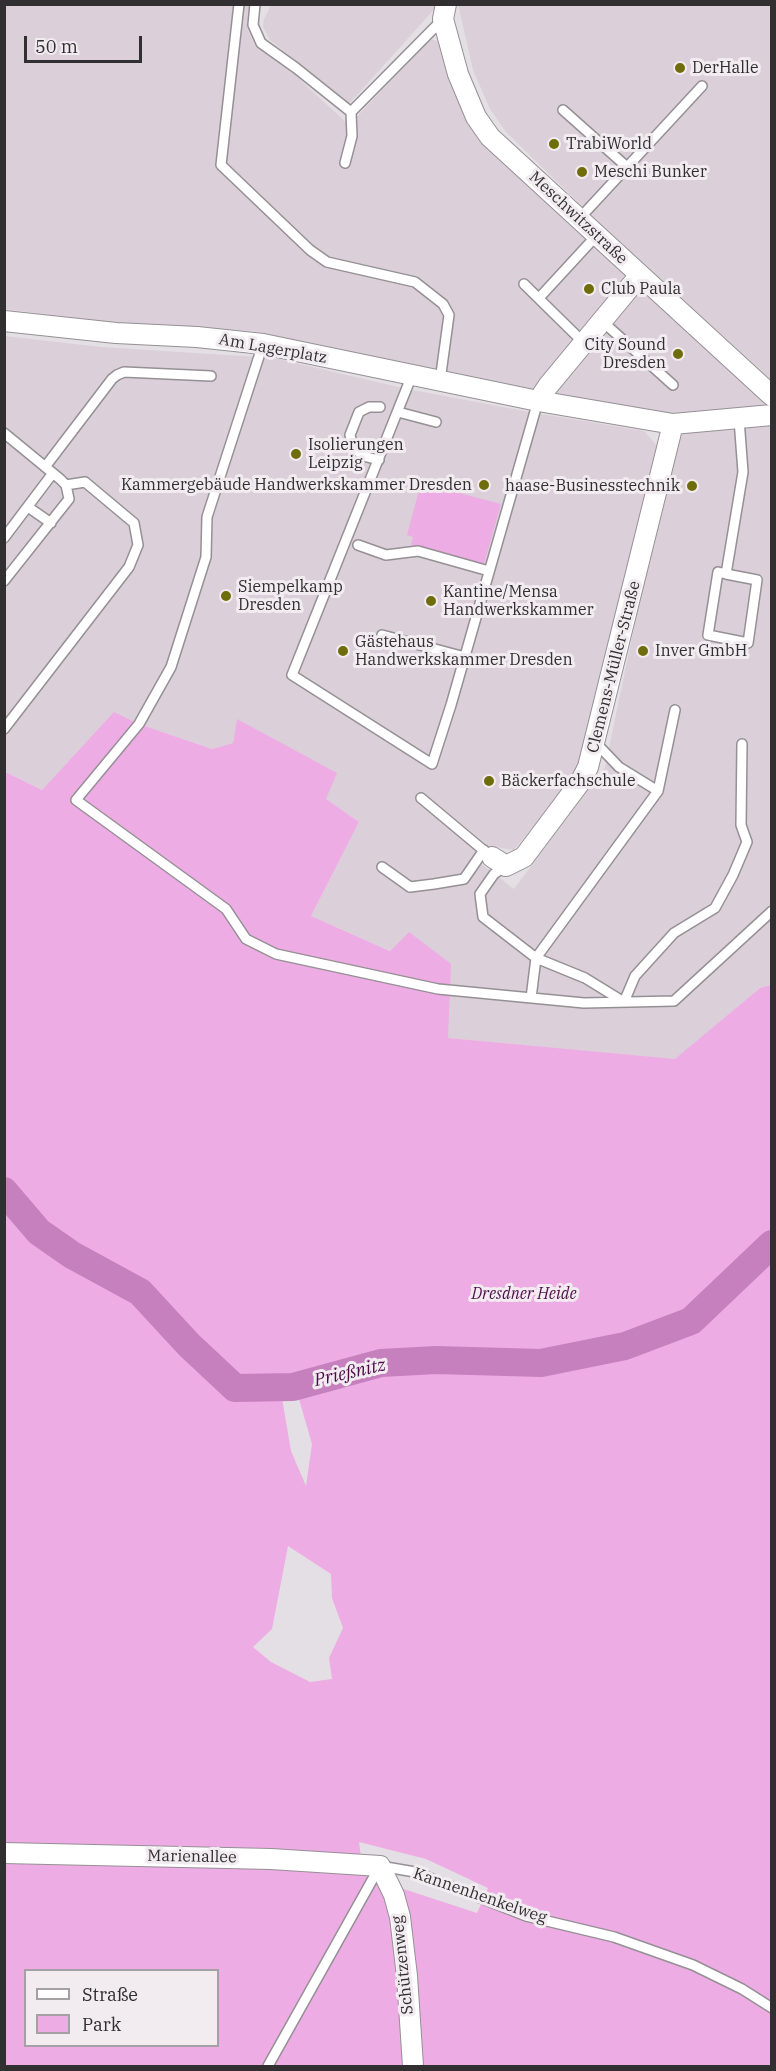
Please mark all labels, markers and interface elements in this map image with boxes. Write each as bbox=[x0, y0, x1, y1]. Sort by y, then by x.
scale bar bbox=[27, 24, 146, 62]
text: 50 m bbox=[35, 35, 78, 58]
place label: DerHalle bbox=[692, 58, 758, 78]
marker: DerHalle bbox=[673, 61, 687, 75]
place label: TrabiWorld bbox=[566, 134, 652, 154]
marker: TrabiWorld bbox=[547, 137, 561, 151]
place label: Meschi Bunker bbox=[594, 162, 707, 182]
marker: Meschi Bunker bbox=[575, 165, 589, 179]
street label: Meschwitzstraße bbox=[525, 168, 631, 268]
place label: Club Paula bbox=[601, 279, 681, 299]
marker: Club Paula bbox=[582, 282, 596, 296]
street label: Am Lagerplatz bbox=[217, 330, 329, 368]
place label: City Sound Dresden bbox=[584, 335, 666, 373]
marker: City Sound Dresden bbox=[671, 347, 685, 361]
place label: Isolierungen Leipzig bbox=[308, 435, 404, 473]
marker: Isolierungen Leipzig bbox=[289, 447, 303, 461]
place label: Kammergebäude Handwerkskammer Dresden bbox=[121, 475, 472, 495]
place label: haase-Businesstechnik bbox=[505, 476, 680, 496]
marker: Kammergebäude Handwerkskammer Dresden bbox=[477, 478, 491, 492]
marker: haase-Businesstechnik bbox=[685, 479, 699, 493]
place label: Siempelkamp Dresden bbox=[238, 577, 343, 615]
street label: Clemens-Müller-Straße bbox=[583, 579, 645, 755]
place label: Kantine/Mensa Handwerkskammer bbox=[443, 582, 594, 620]
marker: Siempelkamp Dresden bbox=[219, 589, 233, 603]
marker: Kantine/Mensa Handwerkskammer bbox=[424, 594, 438, 608]
place label: Gästehaus Handwerkskammer Dresden bbox=[355, 632, 573, 670]
place label: Inver GmbH bbox=[655, 641, 747, 661]
marker: Gästehaus Handwerkskammer Dresden bbox=[336, 644, 350, 658]
marker: Inver GmbH bbox=[636, 644, 650, 658]
place label: Bäckerfachschule bbox=[501, 771, 635, 791]
marker: Bäckerfachschule bbox=[482, 774, 496, 788]
park label: Dresdner Heide bbox=[471, 1284, 577, 1304]
water label: Prießnitz bbox=[312, 1354, 388, 1392]
street label: Marienallee bbox=[147, 1847, 237, 1867]
street label: Kannenhenkelweg bbox=[411, 1864, 549, 1928]
street label: Schützenweg bbox=[388, 1915, 418, 2015]
legend bbox=[24, 1969, 219, 2047]
text: Straße bbox=[82, 1983, 138, 2006]
text: Park bbox=[82, 2013, 121, 2036]

